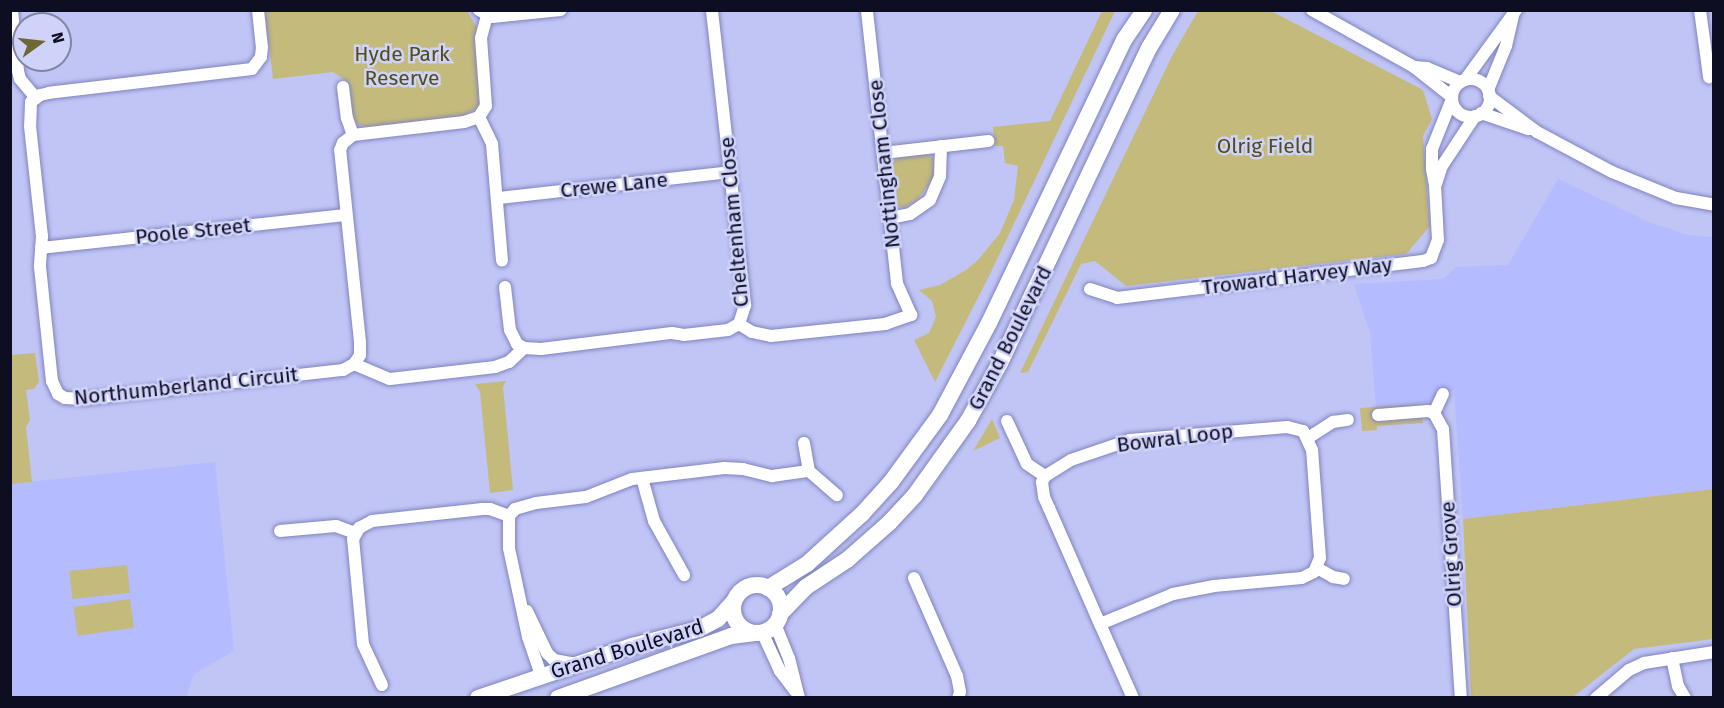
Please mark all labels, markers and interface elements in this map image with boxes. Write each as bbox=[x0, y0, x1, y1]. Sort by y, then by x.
north arrow bbox=[12, 12, 72, 72]
text: N bbox=[47, 30, 68, 45]
park label: Hyde Park Reserve bbox=[354, 41, 450, 91]
street label: Nottingham Close bbox=[863, 78, 905, 250]
park label: Olrig Field bbox=[1217, 133, 1313, 159]
street label: Cheltenham Close bbox=[714, 136, 754, 308]
street label: Crewe Lane bbox=[559, 167, 669, 203]
street label: Poole Street bbox=[134, 212, 252, 250]
street label: Troward Harvey Way bbox=[1201, 252, 1393, 300]
street label: Grand Boulevard bbox=[963, 262, 1057, 414]
street label: Northumberland Circuit bbox=[73, 362, 299, 410]
street label: Bowral Loop bbox=[1115, 418, 1235, 458]
street label: Olrig Grove bbox=[1435, 500, 1467, 608]
street label: Grand Boulevard bbox=[547, 614, 707, 684]

